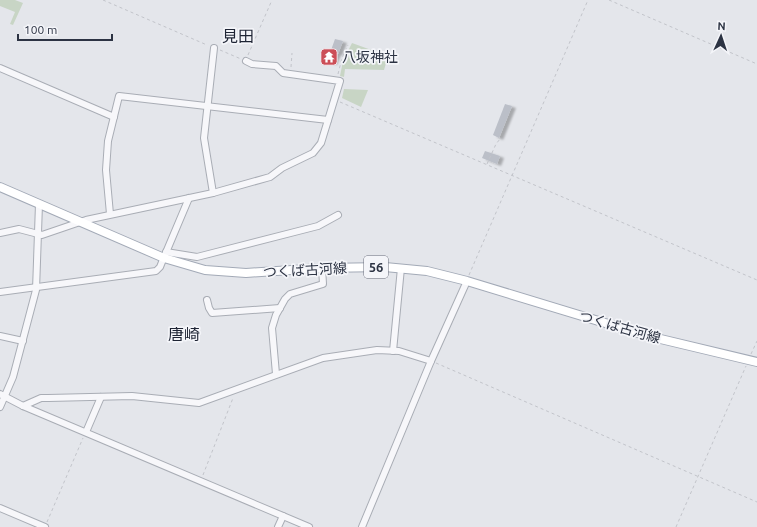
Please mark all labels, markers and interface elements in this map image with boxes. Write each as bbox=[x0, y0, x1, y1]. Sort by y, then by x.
scale bar bbox=[18, 16, 112, 42]
north arrow bbox=[701, 16, 741, 56]
text: N bbox=[717, 20, 726, 32]
text: 100 m bbox=[24, 23, 57, 36]
district label: 見田 bbox=[222, 27, 254, 45]
temple icon: 八坂神社 bbox=[319, 47, 339, 67]
place label: 八坂神社 bbox=[342, 49, 398, 65]
road number: 56 bbox=[364, 256, 388, 278]
street label: つくば古河線 bbox=[263, 260, 347, 280]
street label: つくば古河線 bbox=[577, 308, 663, 346]
district label: 唐崎 bbox=[168, 325, 200, 343]

